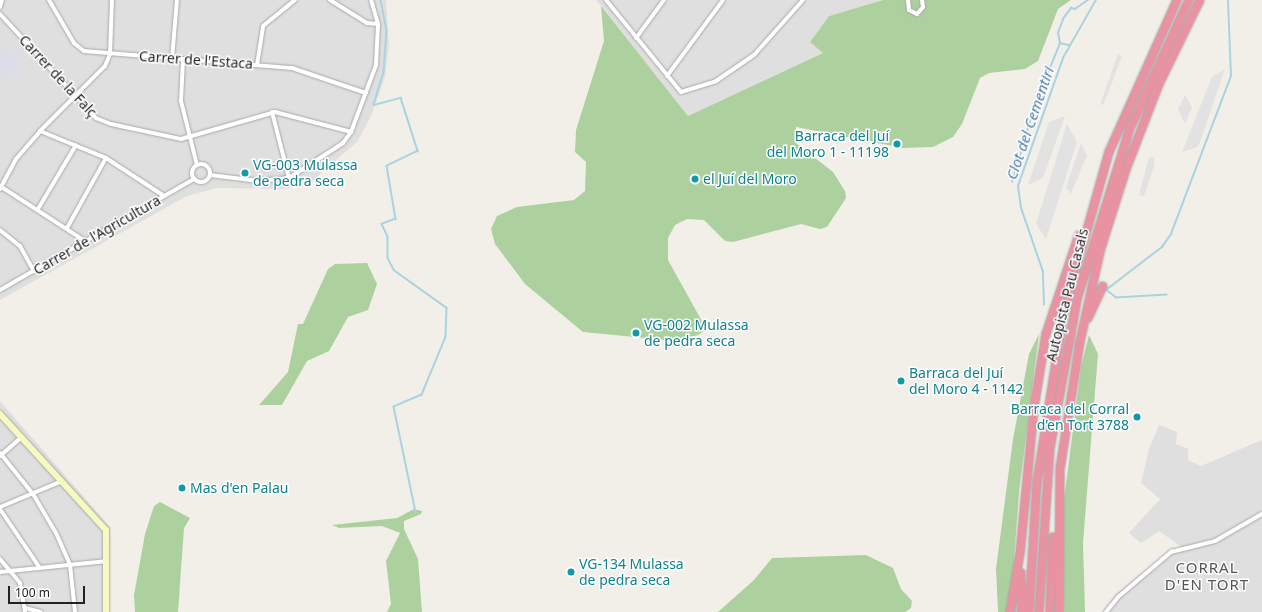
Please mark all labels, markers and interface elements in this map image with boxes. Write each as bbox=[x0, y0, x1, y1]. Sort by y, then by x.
street label: Carrer de la Falç bbox=[16, 32, 100, 120]
street label: Carrer de l'Estaca bbox=[138, 48, 254, 72]
water label: Clot del Cementiri bbox=[1002, 64, 1058, 182]
place label: Barraca del Juí del Moro 1 - 11198 bbox=[767, 128, 889, 160]
marker: Barraca del Juí del Moro 1 - 11198 bbox=[892, 139, 902, 149]
place label: VG-003 Mulassa de pedra seca bbox=[253, 157, 358, 190]
marker: VG-003 Mulassa de pedra seca bbox=[240, 168, 250, 178]
place label: el Juí del Moro bbox=[703, 171, 797, 187]
marker: el Juí del Moro bbox=[690, 174, 700, 184]
street label: Carrer de l'Agricultura bbox=[30, 192, 164, 278]
street label: Autopista Pau Casals bbox=[1042, 227, 1092, 363]
place label: VG-002 Mulassa de pedra seca bbox=[644, 317, 749, 350]
marker: VG-002 Mulassa de pedra seca bbox=[631, 328, 641, 338]
place label: Barraca del Juí del Moro 4 - 1142 bbox=[909, 365, 1023, 398]
marker: Barraca del Juí del Moro 4 - 1142 bbox=[896, 376, 906, 386]
place label: Barraca del Corral d’en Tort 3788 bbox=[1011, 401, 1129, 434]
marker: Barraca del Corral d’en Tort 3788 bbox=[1132, 412, 1142, 422]
place label: Mas d'en Palau bbox=[190, 480, 288, 496]
marker: Mas d'en Palau bbox=[177, 483, 187, 493]
place label: VG-134 Mulassa de pedra seca bbox=[579, 556, 684, 588]
district label: CORRAL D'EN TORT bbox=[1165, 558, 1249, 593]
marker: VG-134 Mulassa de pedra seca bbox=[566, 567, 576, 577]
scale bar bbox=[10, 578, 87, 604]
text: 100 m bbox=[15, 584, 50, 601]

